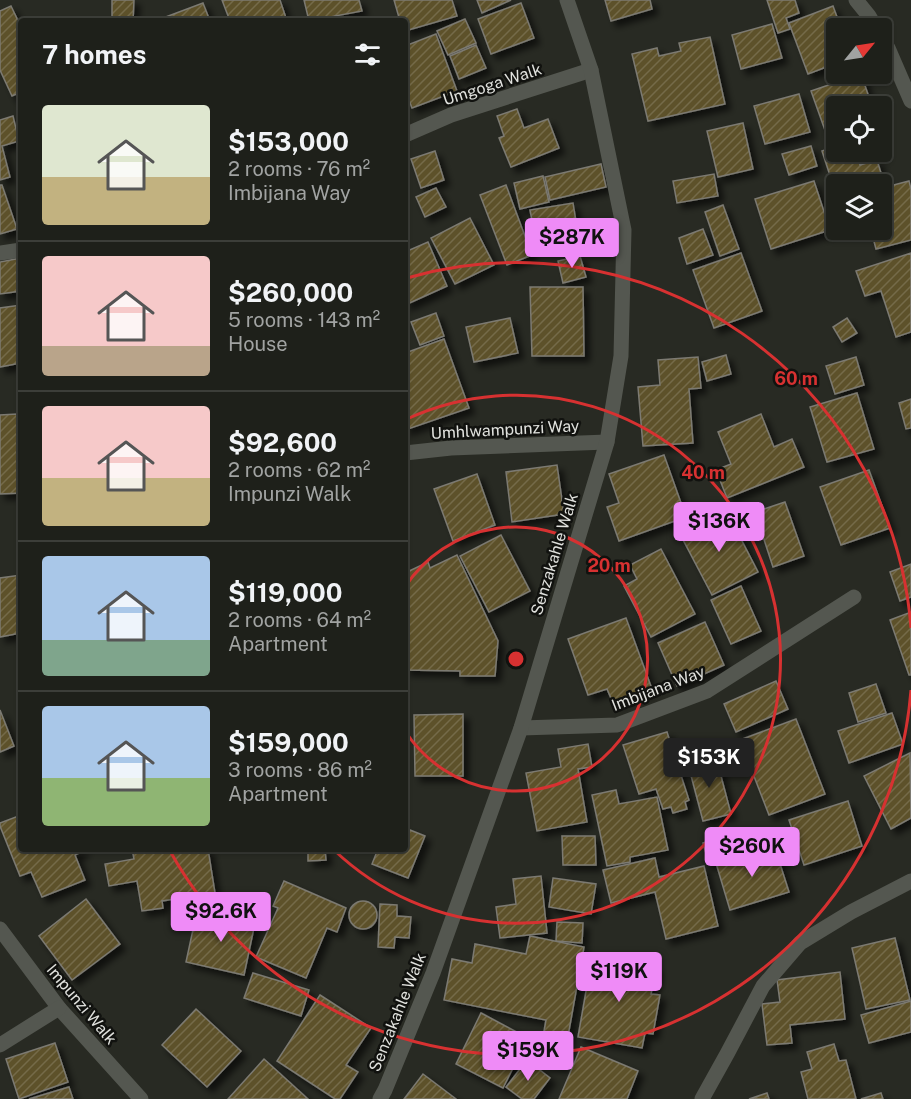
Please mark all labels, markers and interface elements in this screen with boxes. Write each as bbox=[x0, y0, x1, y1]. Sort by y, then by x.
north arrow bbox=[826, 18, 892, 84]
map controls bbox=[826, 18, 892, 240]
icon: filters bbox=[351, 38, 384, 71]
text: 7 homes bbox=[42, 39, 146, 70]
street label: Umgoga Walk bbox=[440, 60, 544, 109]
button: locate bbox=[826, 96, 892, 162]
text: $153,000 bbox=[228, 126, 349, 157]
icon: home bbox=[90, 129, 162, 201]
text: 2 rooms · 76 m² bbox=[228, 157, 370, 181]
button: layers bbox=[826, 174, 892, 240]
text: Imbijana Way bbox=[228, 181, 351, 205]
pin: $287K bbox=[530, 218, 614, 269]
text: $287K bbox=[539, 225, 605, 249]
text: $260,000 bbox=[228, 277, 353, 308]
icon: home bbox=[90, 280, 162, 352]
text: 5 rooms · 143 m² bbox=[228, 308, 380, 332]
text: House bbox=[228, 332, 288, 356]
text: 60 m bbox=[774, 368, 818, 389]
street label: Umhlwampunzi Way bbox=[430, 416, 580, 443]
text: $92,600 bbox=[228, 427, 337, 458]
icon: home bbox=[90, 430, 162, 502]
text: 2 rooms · 62 m² bbox=[228, 458, 370, 482]
text: 40 m bbox=[681, 462, 725, 483]
text: Impunzi Walk bbox=[228, 482, 352, 506]
street label: Senzakahle Walk bbox=[527, 491, 582, 617]
pin: $136K bbox=[677, 502, 761, 553]
text: $136K bbox=[688, 509, 750, 533]
text: 20 m bbox=[587, 555, 631, 576]
text: $119,000 bbox=[228, 577, 342, 608]
icon: home bbox=[90, 580, 162, 652]
text: 2 rooms · 64 m² bbox=[228, 608, 371, 632]
text: Apartment bbox=[228, 632, 328, 656]
centre of rings bbox=[506, 649, 526, 669]
street label: Imbijana Way bbox=[609, 662, 708, 715]
text: $159,000 bbox=[228, 727, 349, 758]
icon: home bbox=[90, 730, 162, 802]
pin: $153K bbox=[667, 738, 751, 789]
text: $153K bbox=[677, 745, 741, 769]
text: 3 rooms · 86 m² bbox=[228, 758, 372, 782]
text: Apartment bbox=[228, 782, 328, 806]
pin: $260K bbox=[710, 827, 794, 878]
text: $260K bbox=[719, 834, 785, 858]
pin: $92.6K bbox=[172, 892, 270, 943]
text: $92.6K bbox=[185, 899, 257, 923]
street label: Senzakahle Walk bbox=[365, 950, 430, 1074]
pin: $119K bbox=[577, 952, 661, 1003]
text: $119K bbox=[590, 959, 648, 983]
street label: Impunzi Walk bbox=[43, 960, 121, 1048]
pin: $159K bbox=[486, 1031, 570, 1082]
text: $159K bbox=[496, 1038, 560, 1062]

